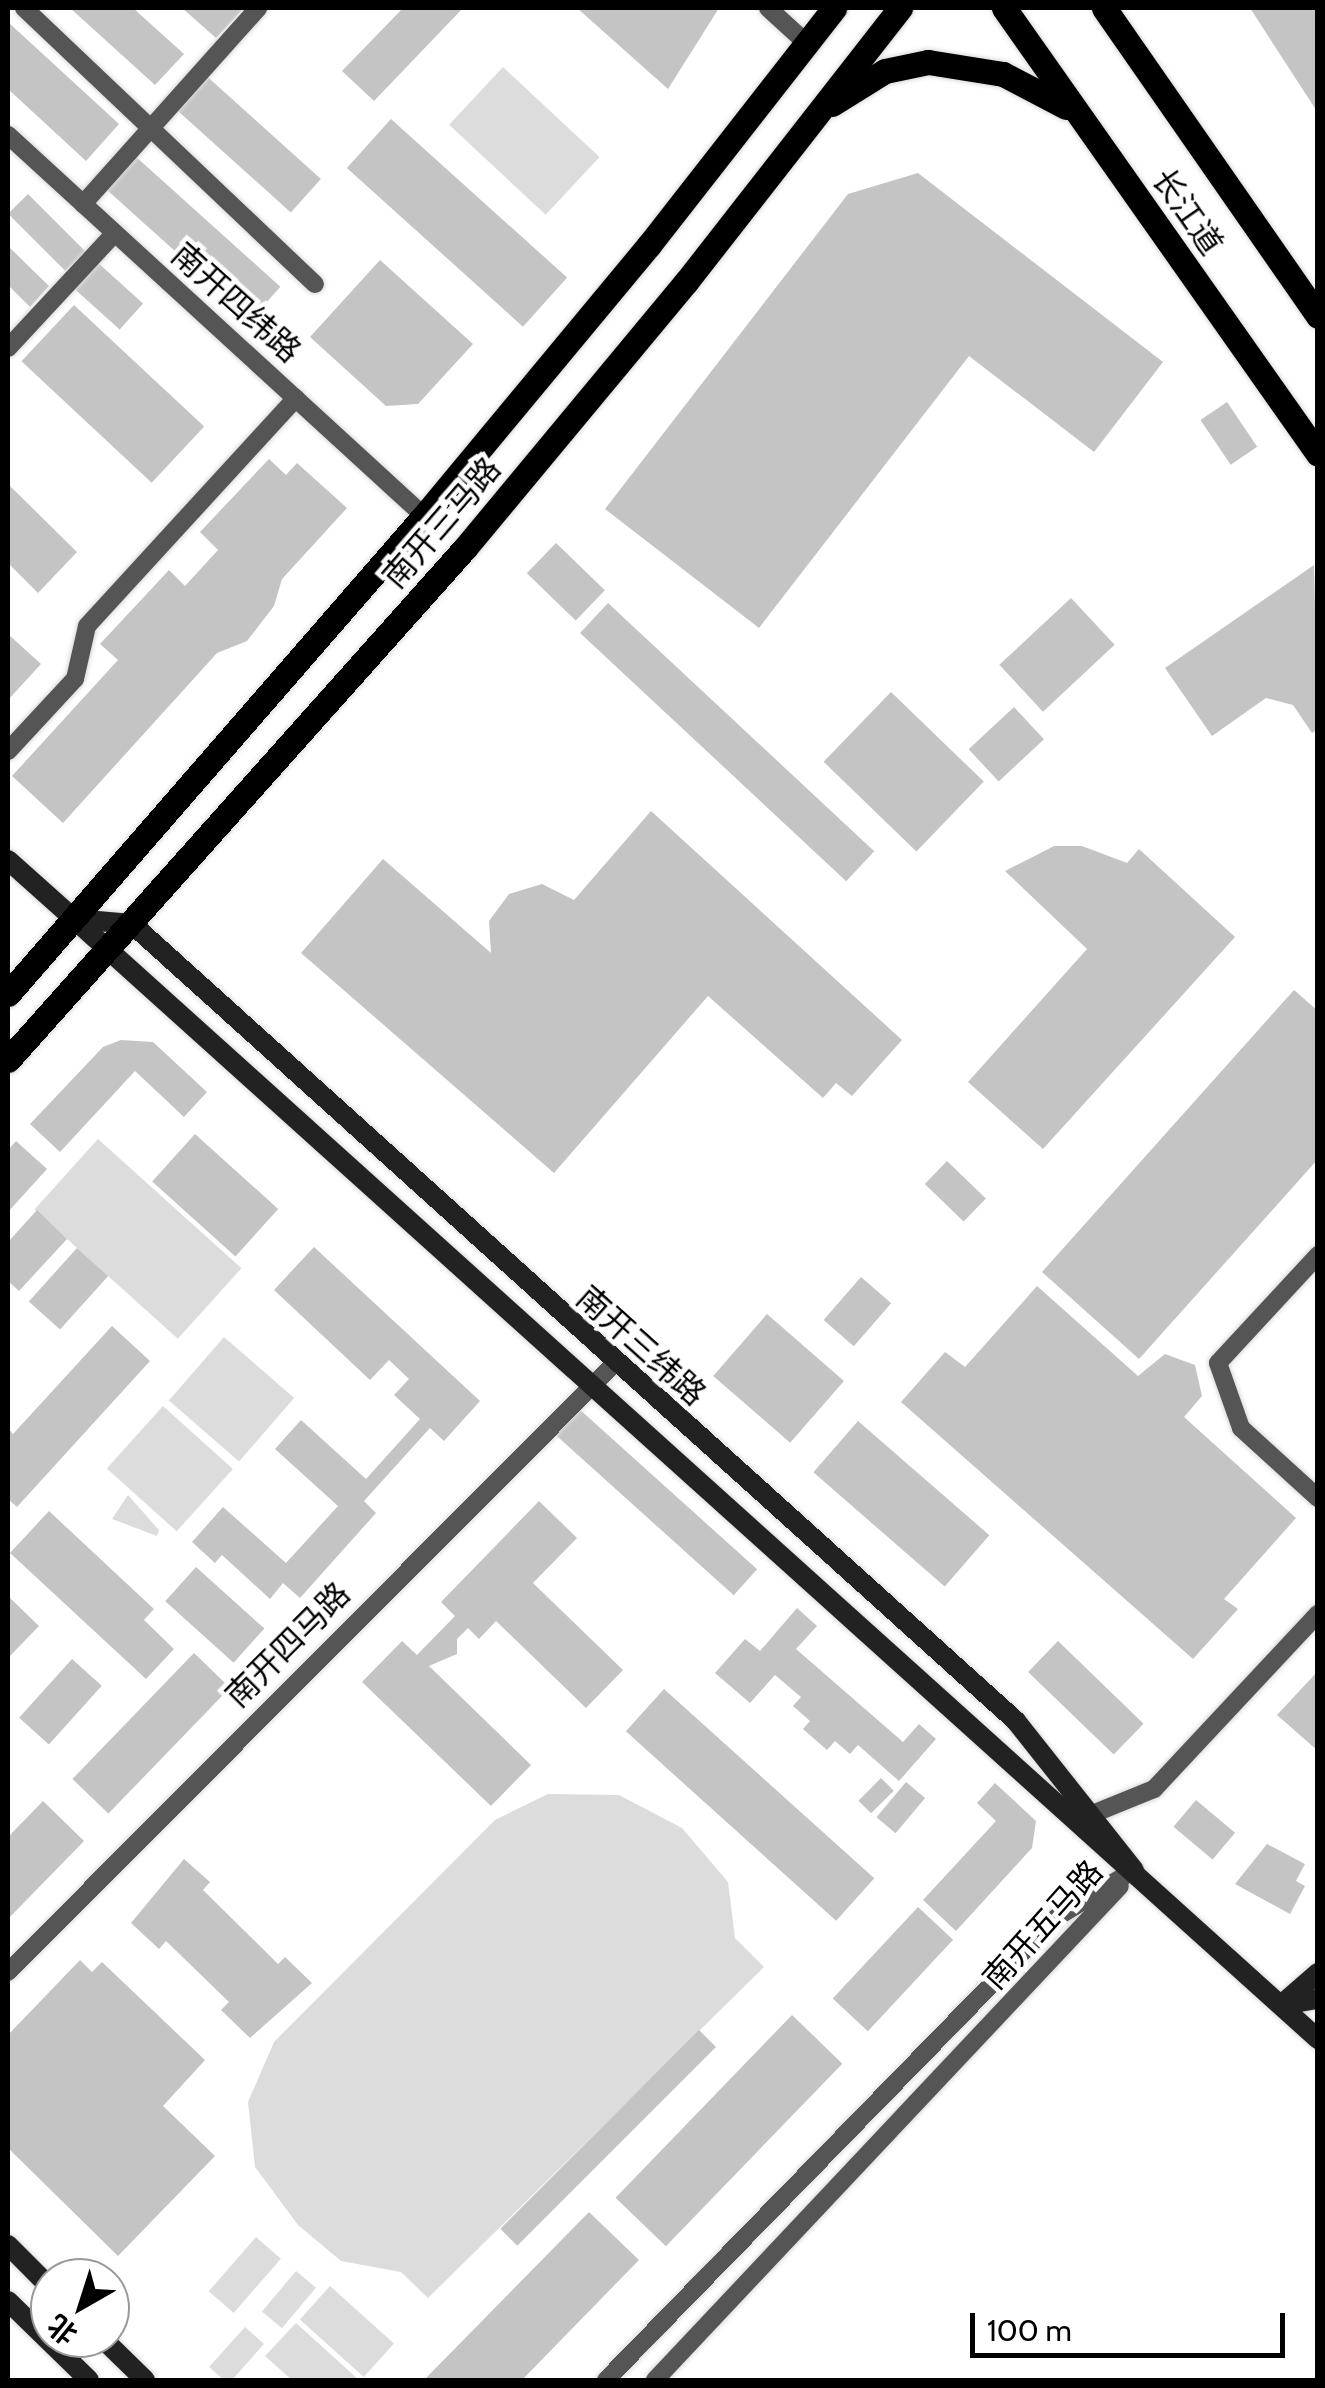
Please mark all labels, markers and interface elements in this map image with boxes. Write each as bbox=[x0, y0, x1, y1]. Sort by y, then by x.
street label: 长江道 bbox=[1144, 162, 1230, 262]
street label: 南开四纬路 bbox=[164, 235, 308, 371]
street label: 南开三马路 bbox=[375, 450, 509, 596]
street label: 南开三纬路 bbox=[569, 1278, 713, 1414]
street label: 南开四马路 bbox=[218, 1575, 358, 1715]
street label: 南开五马路 bbox=[975, 1853, 1111, 1997]
north arrow bbox=[30, 2258, 130, 2358]
scale bar bbox=[975, 2293, 1290, 2355]
text: 北 bbox=[41, 2308, 84, 2352]
text: 100 m bbox=[987, 2312, 1072, 2349]

